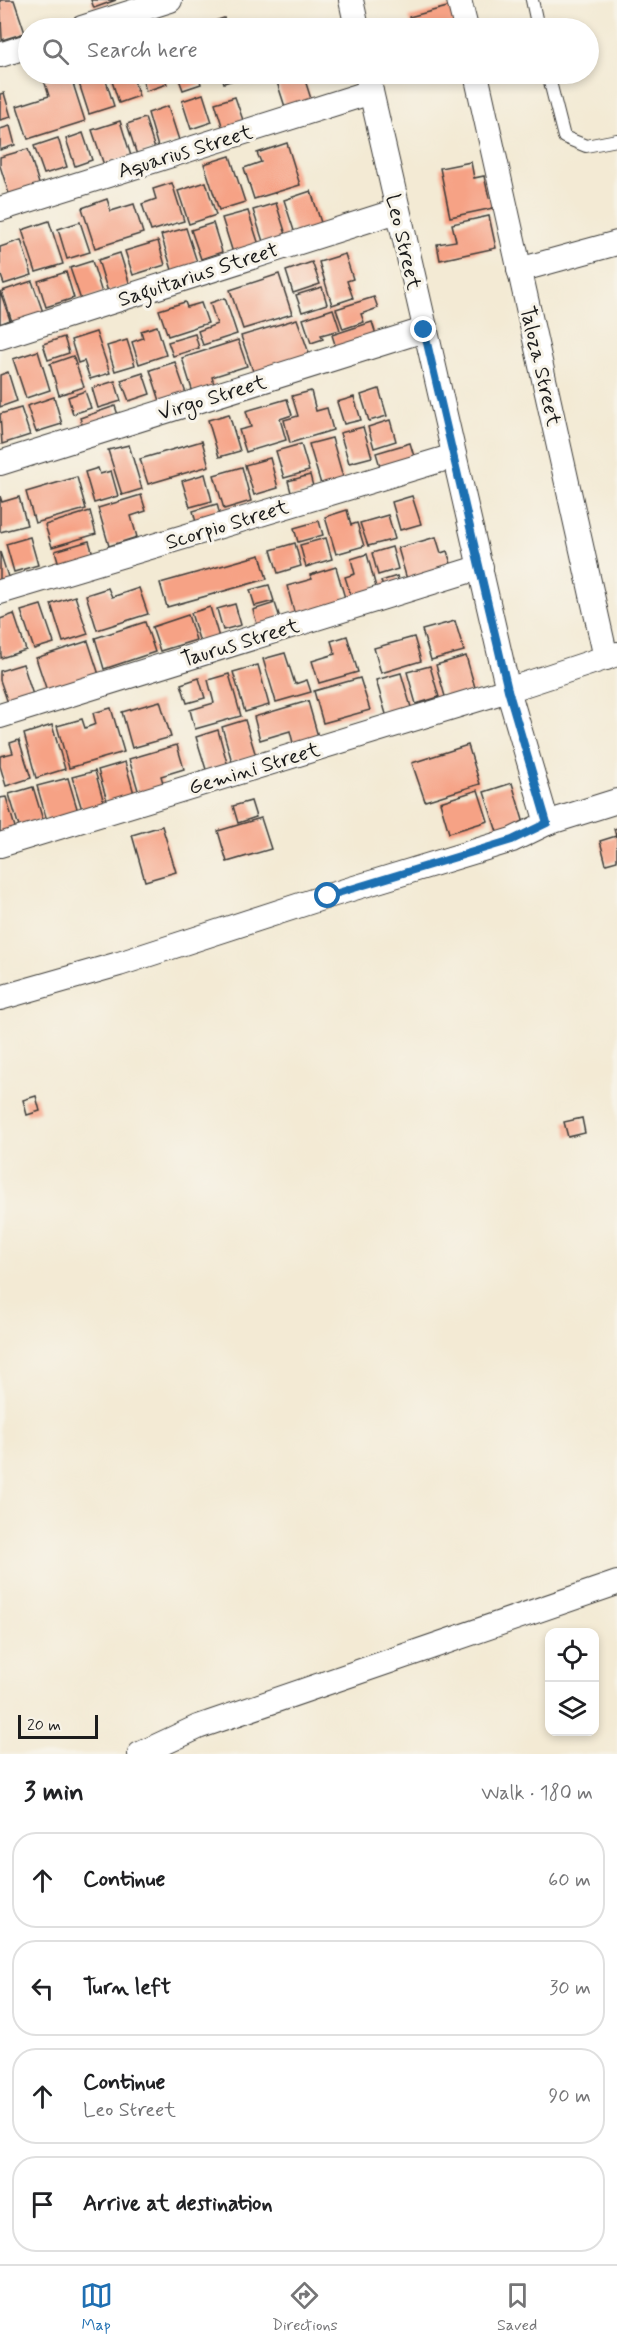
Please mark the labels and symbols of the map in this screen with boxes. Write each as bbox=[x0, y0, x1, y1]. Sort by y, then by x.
street label: Aquarius Street bbox=[114, 118, 257, 186]
street label: Leo Street bbox=[378, 192, 428, 294]
street label: Saguitarius Street bbox=[115, 236, 283, 316]
street label: Taloza Street bbox=[513, 303, 568, 430]
route end bbox=[410, 316, 436, 342]
street label: Virgo Street bbox=[155, 368, 271, 429]
street label: Scorpio Street bbox=[162, 493, 293, 557]
street label: Taurus Street bbox=[178, 612, 303, 674]
street label: Gemini Street bbox=[185, 735, 324, 802]
route start bbox=[314, 882, 340, 908]
scale bar bbox=[18, 1712, 98, 1740]

